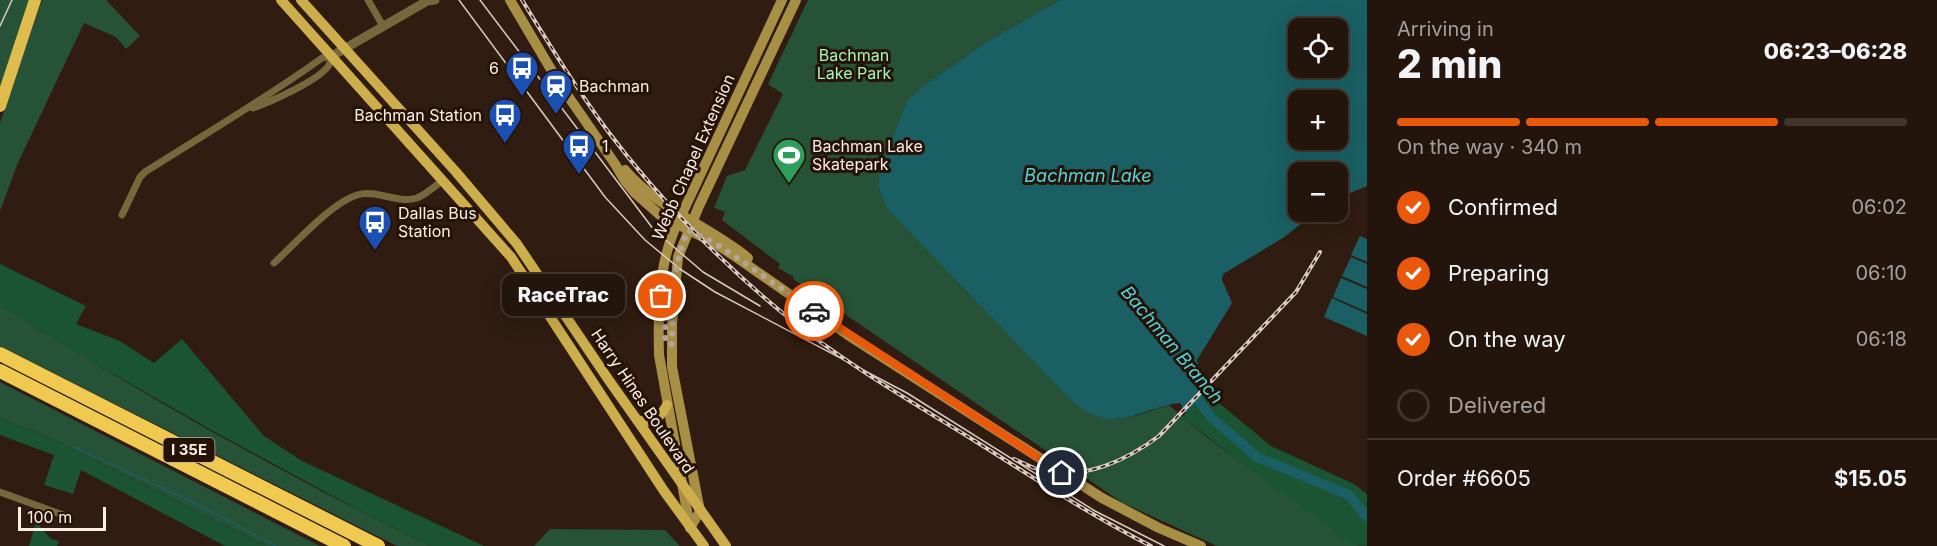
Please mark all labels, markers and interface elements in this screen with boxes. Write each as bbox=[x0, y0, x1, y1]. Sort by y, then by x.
text: Arriving in bbox=[1397, 17, 1494, 41]
map controls bbox=[1288, 18, 1348, 222]
button: locate bbox=[1288, 18, 1348, 78]
text: 06:23–06:28 bbox=[1764, 38, 1907, 64]
text: 2 min bbox=[1397, 40, 1502, 87]
park label: Bachman Lake Park bbox=[817, 45, 891, 83]
bus stop icon: 6 bbox=[504, 50, 540, 97]
place label: 6 bbox=[489, 58, 499, 78]
station icon: Bachman bbox=[538, 68, 574, 115]
street label: Webb Chapel Extension bbox=[647, 71, 739, 243]
place label: Bachman bbox=[579, 76, 650, 96]
button: + bbox=[1288, 90, 1348, 150]
bus stop icon: Bachman Station bbox=[487, 97, 523, 144]
place label: Bachman Station bbox=[354, 105, 482, 125]
bus stop icon: 1 bbox=[561, 128, 597, 175]
text: On the way · 340 m bbox=[1397, 135, 1582, 159]
place label: 1 bbox=[602, 136, 609, 156]
place label: Bachman Lake Skatepark bbox=[812, 136, 923, 174]
sports icon: Bachman Lake Skatepark bbox=[771, 137, 807, 184]
button: − bbox=[1288, 162, 1348, 222]
water label: Bachman Lake bbox=[1024, 165, 1152, 186]
icon: check bbox=[1397, 191, 1430, 224]
text: Confirmed bbox=[1448, 194, 1558, 220]
text: 06:02 bbox=[1851, 195, 1907, 219]
place label: Dallas Bus Station bbox=[398, 203, 477, 241]
bus stop icon: Dallas Bus Station bbox=[357, 204, 393, 251]
icon: check bbox=[1397, 257, 1430, 290]
text: Preparing bbox=[1448, 260, 1549, 286]
text: 06:10 bbox=[1855, 261, 1907, 285]
pin bbox=[635, 270, 686, 321]
callout: RaceTrac bbox=[502, 275, 625, 317]
icon: bag bbox=[644, 279, 677, 312]
courier bbox=[784, 281, 844, 341]
water label: Bachman Branch bbox=[1117, 282, 1228, 408]
text: RaceTrac bbox=[518, 283, 609, 307]
icon: car bbox=[798, 295, 831, 328]
icon: check bbox=[1397, 323, 1430, 356]
street label: Harry Hines Boulevard bbox=[587, 325, 699, 477]
text: On the way bbox=[1448, 326, 1566, 352]
text: 06:18 bbox=[1856, 327, 1907, 351]
text: Delivered bbox=[1448, 392, 1546, 418]
road number: I 35E bbox=[164, 438, 214, 462]
pin bbox=[1036, 447, 1087, 498]
icon: home bbox=[1045, 456, 1078, 489]
text: Order #6605 bbox=[1397, 465, 1531, 491]
text: $15.05 bbox=[1834, 465, 1907, 491]
scale bar bbox=[18, 504, 106, 532]
text: 100 m bbox=[27, 507, 72, 527]

